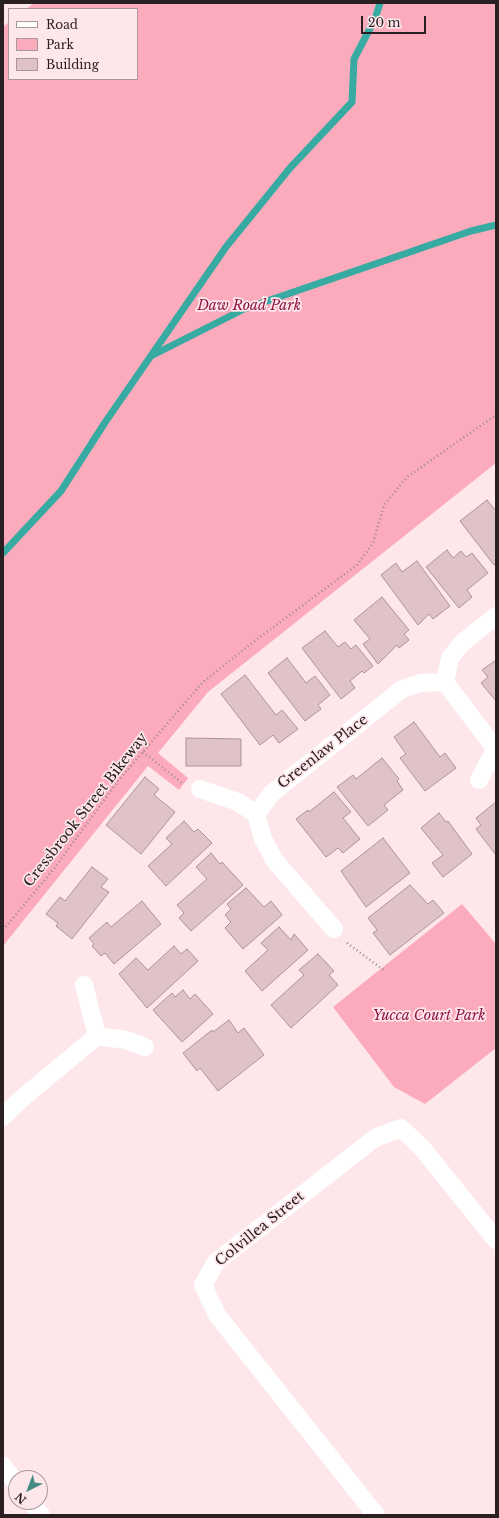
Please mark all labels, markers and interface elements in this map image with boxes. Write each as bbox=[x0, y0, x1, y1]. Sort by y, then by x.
legend bbox=[8, 8, 138, 80]
scale bar bbox=[363, 8, 428, 34]
text: 20 m bbox=[368, 15, 400, 30]
text: Road bbox=[46, 17, 78, 32]
text: Park bbox=[46, 37, 74, 52]
text: Building bbox=[46, 57, 99, 72]
park label: Daw Road Park bbox=[197, 298, 301, 314]
street label: Greenlaw Place bbox=[275, 712, 371, 792]
street label: Cressbrook Street Bikeway bbox=[21, 730, 151, 890]
park label: Yucca Court Park bbox=[373, 1008, 485, 1024]
street label: Colvillea Street bbox=[212, 1188, 308, 1270]
north arrow bbox=[8, 1470, 48, 1510]
text: N bbox=[12, 1490, 29, 1507]

